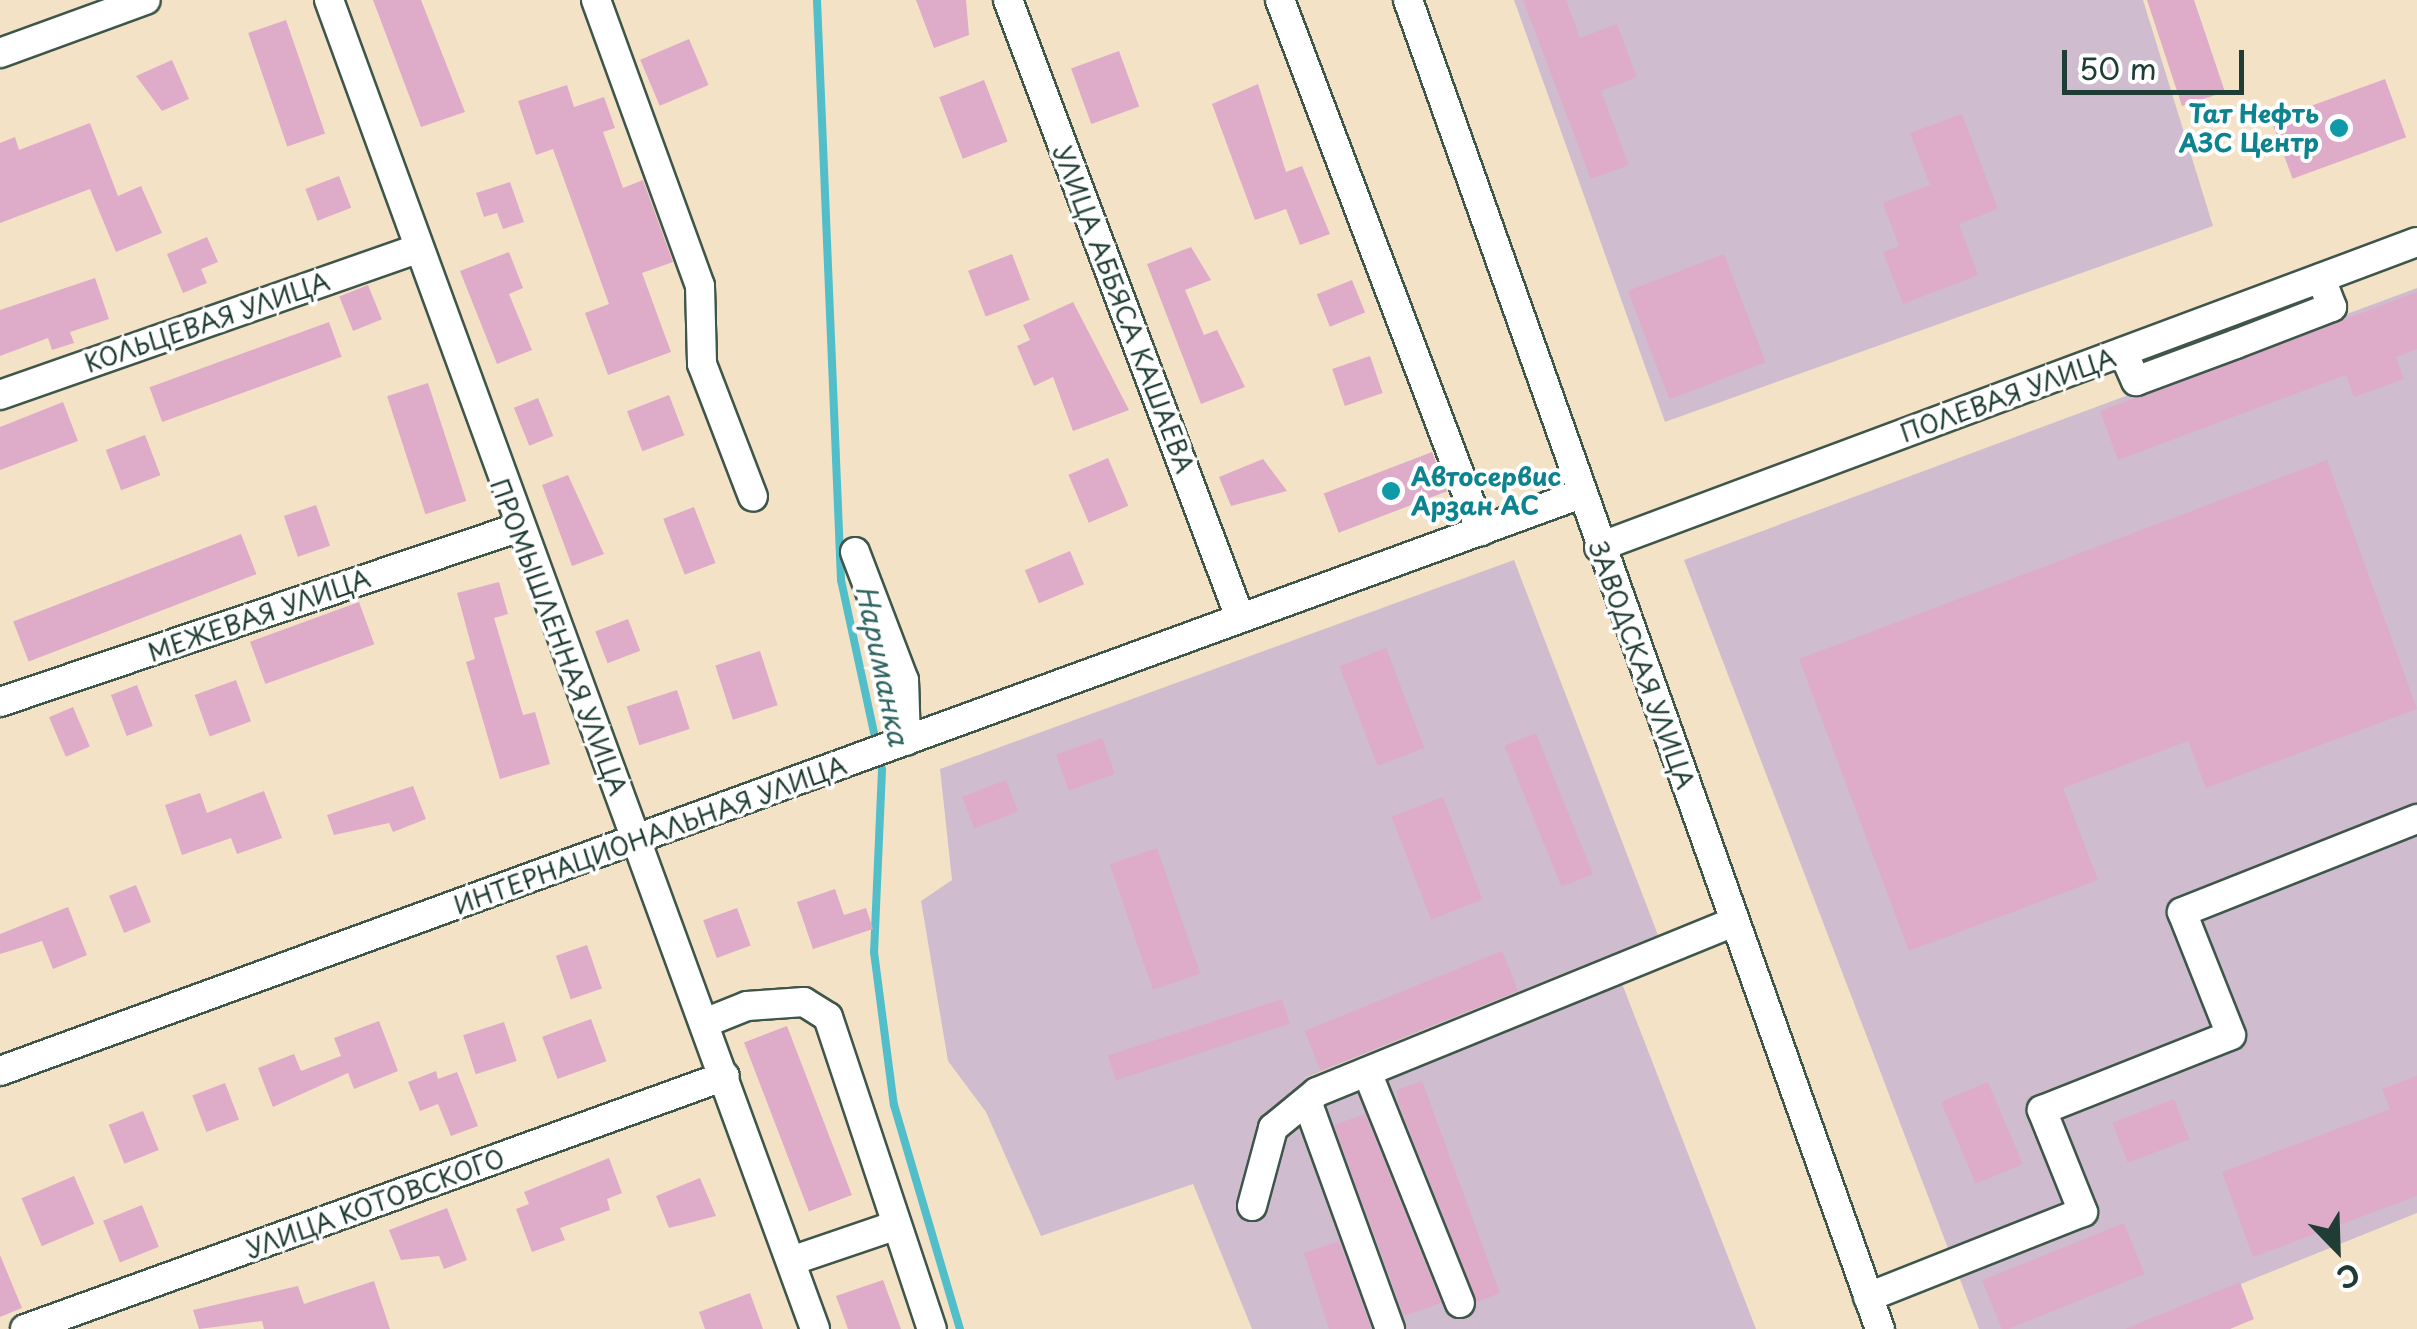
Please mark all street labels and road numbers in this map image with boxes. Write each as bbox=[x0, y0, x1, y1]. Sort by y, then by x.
street label: УЛИЦА АББЯСА КАШАЕВА bbox=[1047, 141, 1201, 477]
street label: КОЛЬЦЕВАЯ УЛИЦА bbox=[81, 266, 333, 378]
street label: ПОЛЕВАЯ УЛИЦА bbox=[1897, 342, 2119, 448]
street label: ПРОМЫШЛЕННАЯ УЛИЦА bbox=[485, 475, 633, 799]
street label: ЗАВОДСКАЯ УЛИЦА bbox=[1583, 537, 1701, 793]
street label: МЕЖЕВАЯ УЛИЦА bbox=[144, 563, 374, 667]
street label: ИНТЕРНАЦИОНАЛЬНАЯ УЛИЦА bbox=[450, 750, 850, 920]
street label: УЛИЦА КОТОВСКОГО bbox=[241, 1142, 509, 1264]

